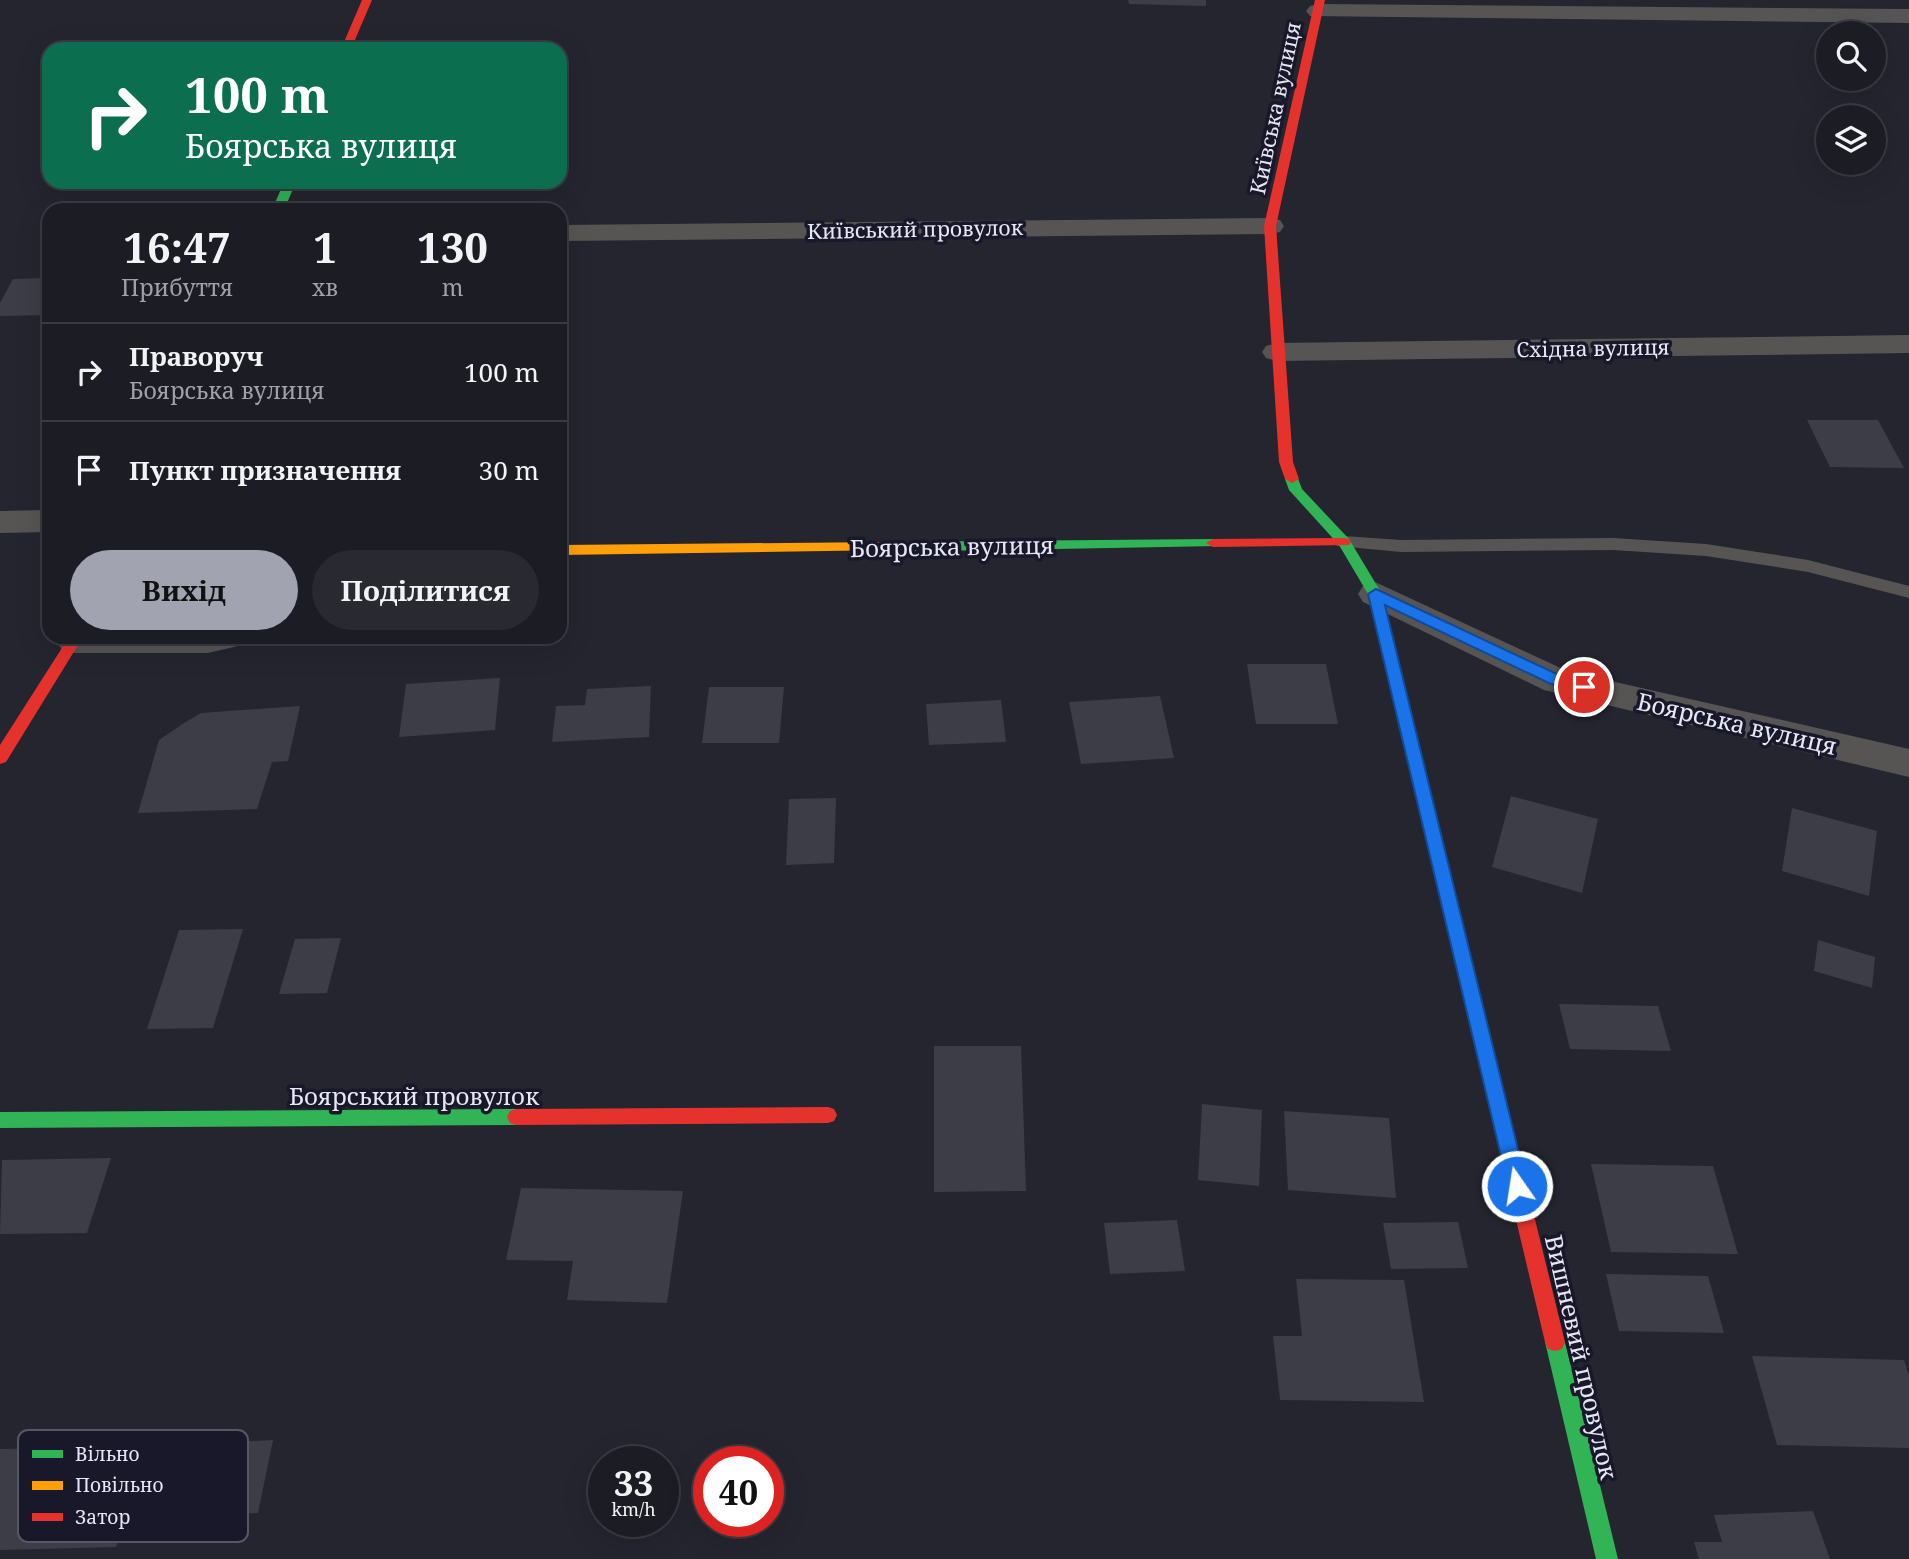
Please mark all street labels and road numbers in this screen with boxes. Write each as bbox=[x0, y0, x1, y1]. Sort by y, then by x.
street label: Київська вулиця bbox=[1243, 19, 1307, 197]
street label: Київський провулок bbox=[807, 213, 1024, 245]
street label: Східна вулиця bbox=[1516, 333, 1670, 363]
street label: Боярська вулиця bbox=[850, 528, 1054, 564]
street label: Боярська вулиця bbox=[1634, 684, 1840, 762]
street label: Боярський провулок bbox=[289, 1079, 540, 1112]
street label: Вишневий провулок bbox=[1538, 1231, 1626, 1483]

